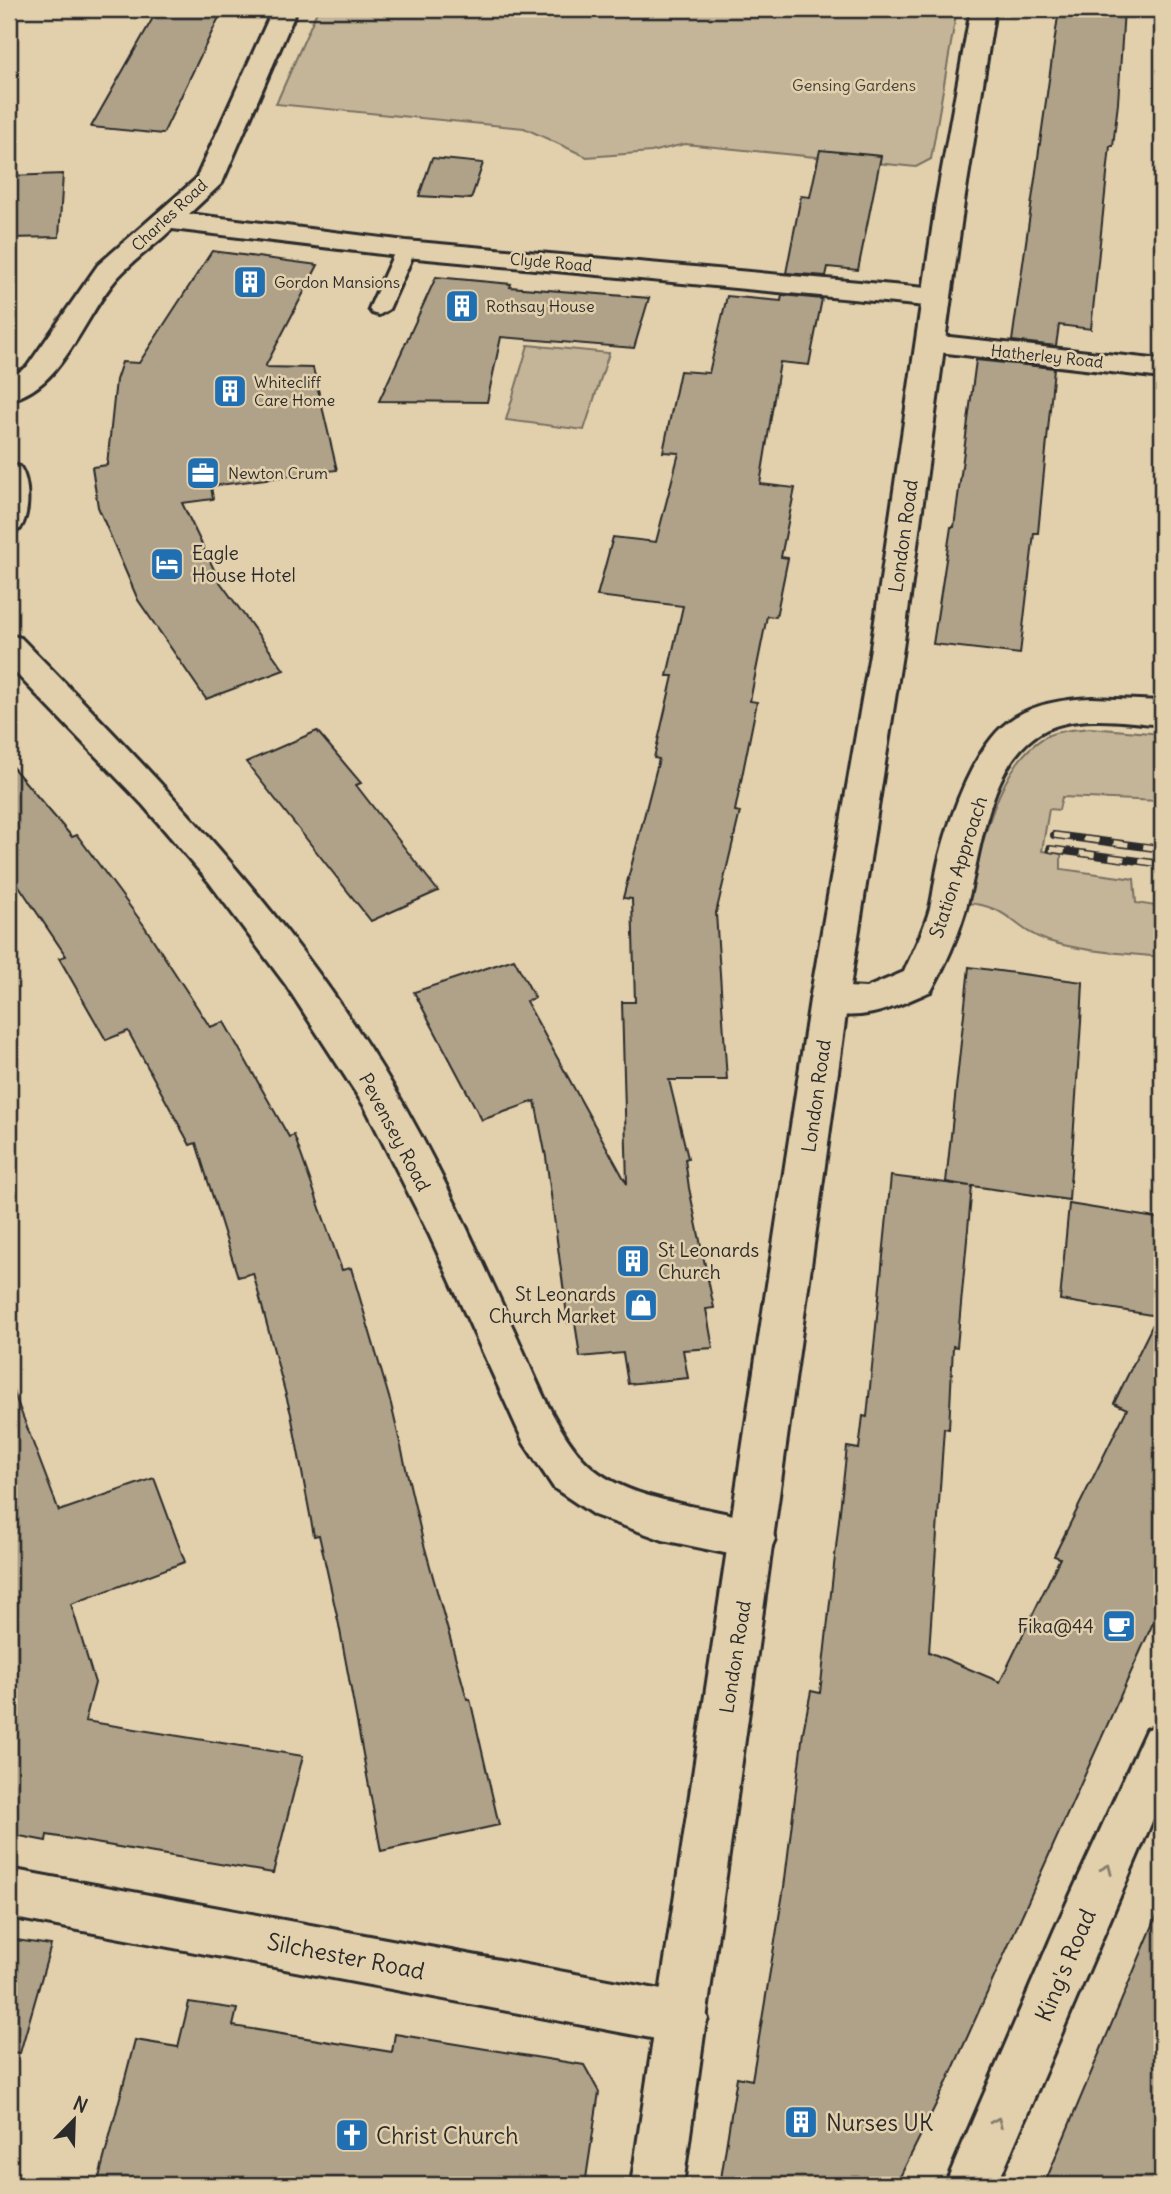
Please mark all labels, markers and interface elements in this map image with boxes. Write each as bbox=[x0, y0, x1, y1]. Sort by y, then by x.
park label: Gensing Gardens bbox=[792, 75, 916, 95]
street label: Charles Road bbox=[127, 175, 211, 255]
street label: Clyde Road bbox=[509, 248, 593, 276]
building icon: Gordon Mansions bbox=[231, 263, 269, 301]
place label: Gordon Mansions bbox=[274, 272, 400, 292]
building icon: Rothsay House bbox=[443, 287, 481, 325]
place label: Rothsay House bbox=[486, 296, 595, 316]
street label: Hatherley Road bbox=[990, 340, 1104, 372]
building icon: Whitecliff Care Home bbox=[211, 372, 249, 410]
place label: Whitecliff Care Home bbox=[254, 372, 335, 410]
office icon: Newton Crum bbox=[184, 454, 222, 492]
place label: Newton Crum bbox=[228, 463, 328, 483]
street label: London Road bbox=[883, 478, 923, 594]
place label: Eagle House Hotel bbox=[192, 541, 296, 587]
hotel icon: Eagle House Hotel bbox=[148, 545, 186, 583]
street label: Station Approach bbox=[924, 793, 992, 941]
street label: London Road bbox=[796, 1038, 836, 1154]
street label: Pevensey Road bbox=[354, 1069, 436, 1195]
place label: St Leonards Church bbox=[658, 1238, 759, 1284]
building icon: St Leonards Church bbox=[614, 1242, 652, 1280]
place label: St Leonards Church Market bbox=[489, 1282, 616, 1328]
shop icon: St Leonards Church Market bbox=[622, 1286, 660, 1324]
street label: London Road bbox=[714, 1599, 756, 1715]
cafe icon: Fika@44 bbox=[1100, 1607, 1138, 1645]
place label: Fika@44 bbox=[1018, 1614, 1094, 1638]
one-way arrow bbox=[1099, 1863, 1113, 1876]
street label: King's Road bbox=[1028, 1904, 1102, 2026]
street label: Silchester Road bbox=[265, 1927, 427, 1985]
north arrow bbox=[38, 2086, 108, 2156]
text: N bbox=[70, 2091, 91, 2118]
building icon: Nurses UK bbox=[782, 2103, 820, 2141]
place label: Nurses UK bbox=[826, 2108, 933, 2137]
church icon: Christ Church bbox=[333, 2116, 371, 2154]
one-way arrow bbox=[989, 2117, 1003, 2129]
place label: Christ Church bbox=[376, 2121, 519, 2150]

